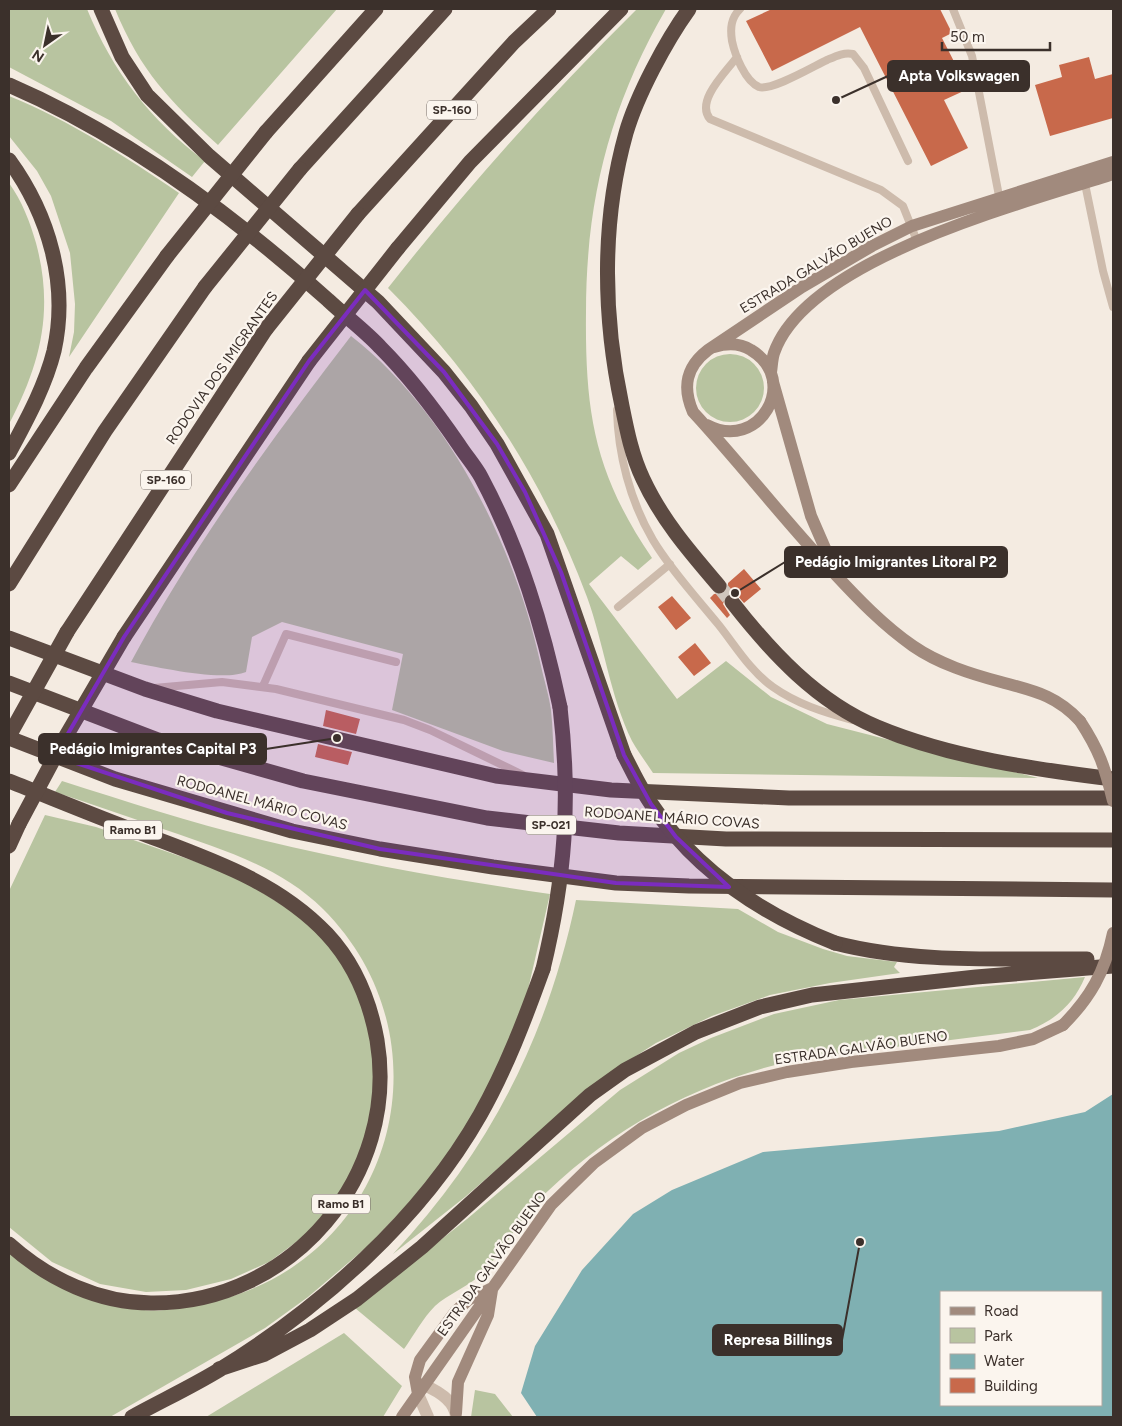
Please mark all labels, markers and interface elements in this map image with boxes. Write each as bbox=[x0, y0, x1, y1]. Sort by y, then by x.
north arrow bbox=[20, 20, 70, 70]
scale bar bbox=[942, 20, 1050, 52]
text: 50 m bbox=[950, 28, 985, 46]
text: N bbox=[29, 45, 47, 66]
callout: Apta Volkswagen bbox=[888, 61, 1029, 91]
text: Apta Volkswagen bbox=[898, 67, 1020, 85]
road number: SP-160 bbox=[427, 100, 477, 120]
street label: ESTRADA GALVÃO BUENO bbox=[737, 213, 895, 317]
street label: RODOVIA DOS IMIGRANTES bbox=[163, 288, 281, 448]
road number: SP-160 bbox=[141, 470, 191, 490]
callout: Pedágio Imigrantes Litoral P2 bbox=[785, 547, 1007, 577]
text: Pedágio Imigrantes Litoral P2 bbox=[795, 553, 997, 571]
callout: Pedágio Imigrantes Capital P3 bbox=[39, 734, 266, 764]
text: Pedágio Imigrantes Capital P3 bbox=[50, 740, 256, 758]
street label: RODOANEL MÁRIO COVAS bbox=[175, 772, 349, 834]
street label: RODOANEL MÁRIO COVAS bbox=[584, 803, 760, 833]
road number: SP-021 bbox=[526, 816, 576, 834]
road number: Ramo B1 bbox=[104, 820, 162, 840]
street label: ESTRADA GALVÃO BUENO bbox=[773, 1027, 949, 1069]
street label: ESTRADA GALVÃO BUENO bbox=[434, 1188, 550, 1340]
road number: Ramo B1 bbox=[312, 1194, 370, 1214]
legend bbox=[940, 1291, 1102, 1406]
text: Road bbox=[984, 1302, 1019, 1320]
callout: Represa Billings bbox=[713, 1325, 842, 1355]
text: Park bbox=[984, 1327, 1013, 1345]
text: Represa Billings bbox=[724, 1331, 832, 1349]
text: Water bbox=[984, 1352, 1024, 1370]
text: Building bbox=[984, 1377, 1038, 1395]

